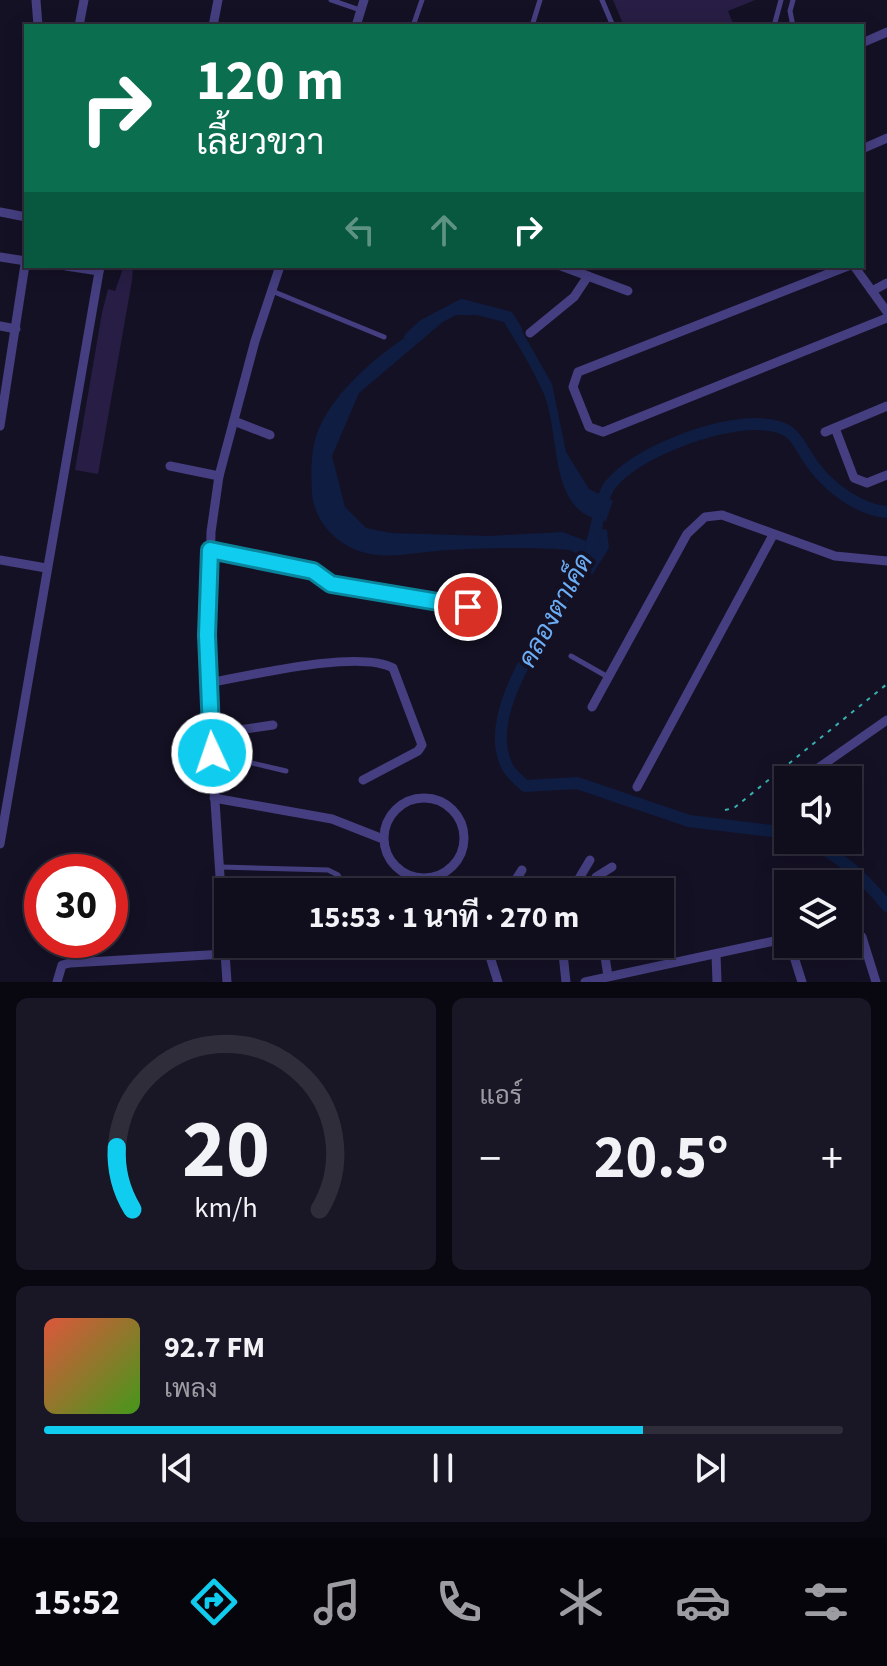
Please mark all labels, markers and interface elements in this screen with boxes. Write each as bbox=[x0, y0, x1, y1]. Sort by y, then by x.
text: 120 m bbox=[196, 42, 344, 121]
icon: right bbox=[64, 56, 168, 160]
text: เลี้ยวขวา bbox=[196, 117, 324, 168]
icon: left bbox=[338, 208, 382, 252]
icon: ahead bbox=[422, 208, 466, 252]
icon: right bbox=[506, 208, 550, 252]
water label: คลองตาเค็ด bbox=[509, 546, 602, 674]
pin bbox=[434, 573, 502, 641]
icon: arrive bbox=[446, 585, 490, 629]
position arrow bbox=[170, 711, 254, 795]
map controls bbox=[774, 766, 862, 958]
button: sound bbox=[774, 766, 862, 854]
speed limit sign: 30 bbox=[24, 854, 128, 958]
button: layers bbox=[774, 870, 862, 958]
text: 15:53 · 1 นาที · 270 m bbox=[309, 896, 579, 939]
text: แอร์ bbox=[480, 1077, 522, 1114]
text: 20 bbox=[182, 1091, 270, 1209]
text: 20.5° bbox=[594, 1116, 729, 1201]
text: − bbox=[480, 1128, 501, 1191]
text: + bbox=[821, 1128, 843, 1191]
text: km/h bbox=[194, 1188, 257, 1228]
text: 92.7 FM bbox=[164, 1326, 265, 1369]
text: เพลง bbox=[164, 1370, 218, 1407]
icon: previous bbox=[155, 1446, 199, 1490]
icon: pause bbox=[421, 1446, 465, 1490]
icon: next bbox=[688, 1446, 732, 1490]
icon: directions bbox=[186, 1574, 242, 1630]
icon: music bbox=[309, 1574, 365, 1630]
icon: phone bbox=[431, 1574, 487, 1630]
icon: climate bbox=[553, 1574, 609, 1630]
icon: car bbox=[675, 1574, 731, 1630]
icon: filters bbox=[798, 1574, 854, 1630]
text: 15:52 bbox=[33, 1577, 120, 1628]

